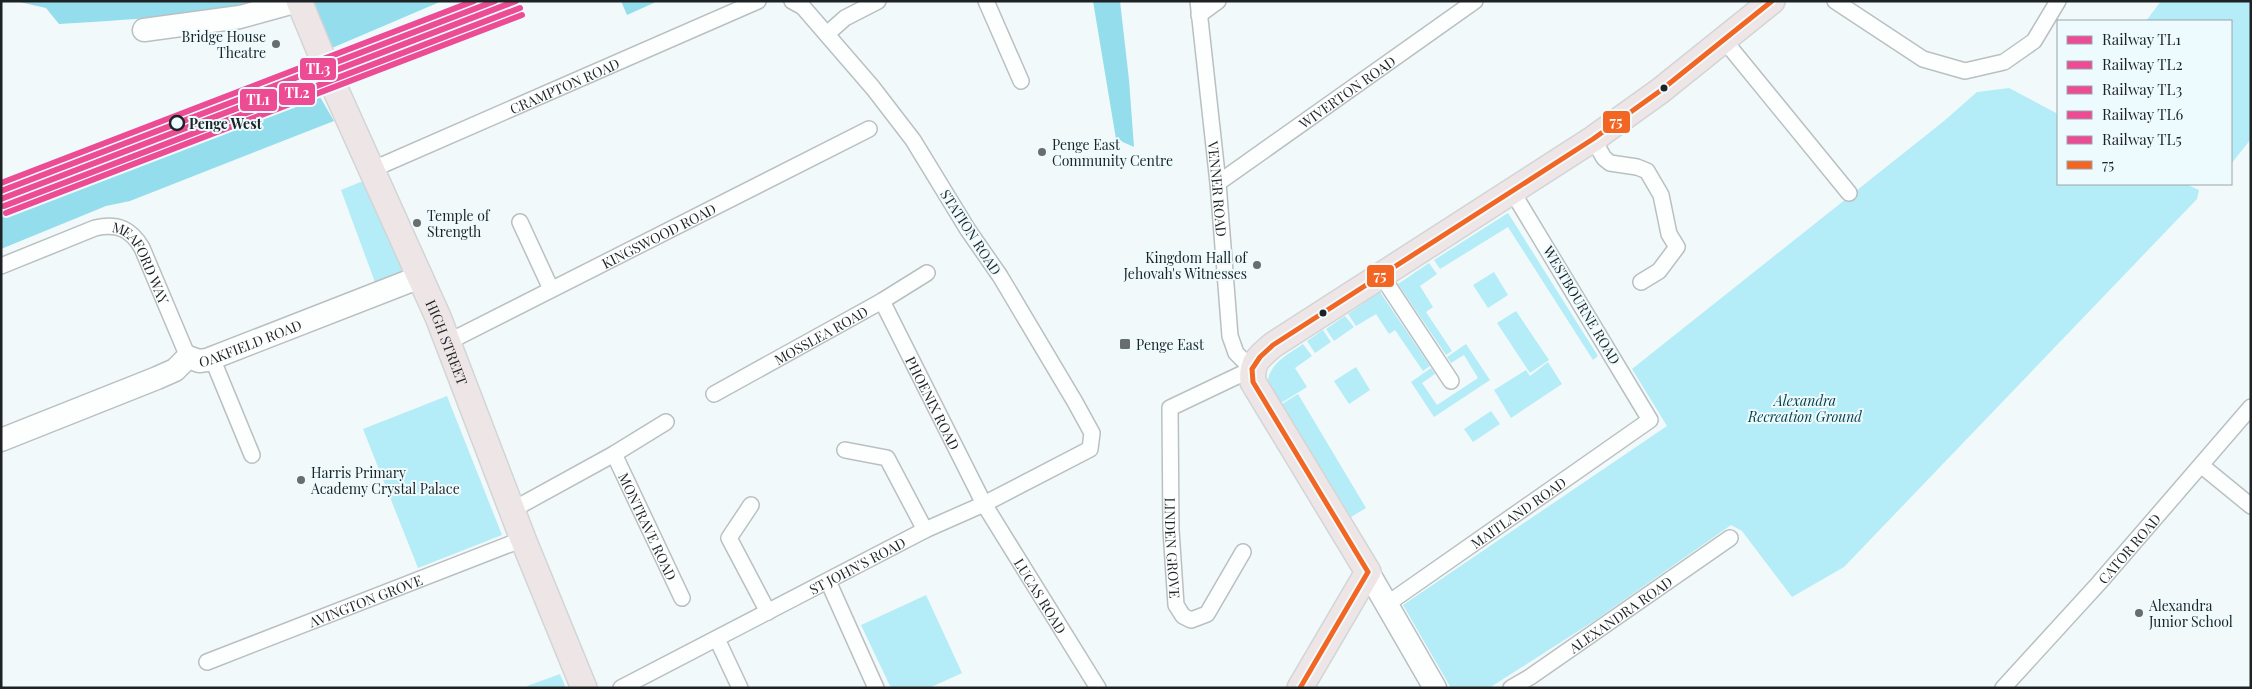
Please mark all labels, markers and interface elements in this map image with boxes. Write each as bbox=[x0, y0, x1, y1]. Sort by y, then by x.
legend bbox=[2057, 20, 2232, 185]
place label: Bridge House Theatre bbox=[182, 27, 266, 62]
text: Railway TL1 bbox=[2102, 29, 2181, 49]
marker: Bridge House Theatre bbox=[270, 38, 282, 50]
street label: WIVERTON ROAD bbox=[1294, 51, 1399, 133]
street label: CRAMPTON ROAD bbox=[507, 53, 622, 118]
text: Railway TL2 bbox=[2102, 54, 2183, 74]
line badge: TL3 bbox=[299, 57, 337, 81]
text: TL3 bbox=[306, 59, 331, 78]
text: Railway TL3 bbox=[2102, 79, 2182, 99]
line badge: TL2 bbox=[278, 82, 316, 106]
text: TL2 bbox=[284, 83, 310, 102]
unlabelled marker bbox=[1659, 83, 1669, 93]
line badge: TL1 bbox=[239, 88, 278, 112]
text: TL1 bbox=[246, 90, 270, 109]
text: Railway TL6 bbox=[2102, 104, 2183, 124]
line badge: 75 bbox=[1602, 110, 1631, 134]
text: 75 bbox=[1610, 112, 1622, 131]
place label: Penge West bbox=[189, 114, 262, 133]
marker: Penge West bbox=[169, 115, 185, 131]
text: Railway TL5 bbox=[2102, 129, 2182, 149]
place label: Penge East Community Centre bbox=[1052, 135, 1173, 170]
street label: VENNER ROAD bbox=[1204, 139, 1232, 237]
marker: Penge East Community Centre bbox=[1036, 146, 1048, 158]
text: 75 bbox=[2102, 154, 2114, 174]
street label: STATION ROAD bbox=[936, 185, 1006, 279]
street label: KINGSWOOD ROAD bbox=[598, 199, 719, 272]
place label: Temple of Strength bbox=[427, 206, 491, 241]
street label: MEAFORD WAY bbox=[110, 217, 174, 307]
marker: Temple of Strength bbox=[411, 217, 423, 229]
street label: WESTBOURNE ROAD bbox=[1539, 241, 1625, 368]
place label: Kingdom Hall of Jehovah's Witnesses bbox=[1123, 248, 1248, 283]
marker: Kingdom Hall of Jehovah's Witnesses bbox=[1251, 259, 1263, 271]
line badge: 75 bbox=[1366, 264, 1395, 288]
text: 75 bbox=[1374, 266, 1386, 285]
street label: HIGH STREET bbox=[422, 296, 473, 388]
street label: MOSSLEA ROAD bbox=[770, 301, 871, 369]
unlabelled marker bbox=[1318, 308, 1328, 318]
street label: OAKFIELD ROAD bbox=[198, 315, 304, 370]
place label: Penge East bbox=[1136, 335, 1205, 354]
marker: Penge East bbox=[1118, 337, 1132, 351]
street label: PHOENIX ROAD bbox=[902, 353, 965, 453]
park label: Alexandra Recreation Ground bbox=[1747, 391, 1862, 426]
place label: Harris Primary Academy Crystal Palace bbox=[310, 463, 460, 498]
street label: MONTRAVE ROAD bbox=[615, 469, 682, 583]
street label: MAITLAND ROAD bbox=[1467, 472, 1570, 552]
marker: Harris Primary Academy Crystal Palace bbox=[295, 474, 307, 486]
street label: LINDEN GROVE bbox=[1161, 497, 1185, 599]
street label: CATOR ROAD bbox=[2093, 509, 2165, 588]
street label: ST JOHN'S ROAD bbox=[805, 532, 909, 598]
street label: LUCAS ROAD bbox=[1010, 554, 1071, 637]
street label: AVINGTON GROVE bbox=[305, 570, 425, 631]
street label: ALEXANDRA ROAD bbox=[1564, 572, 1676, 657]
place label: Alexandra Junior School bbox=[2148, 596, 2233, 631]
marker: Alexandra Junior School bbox=[2133, 607, 2145, 619]

